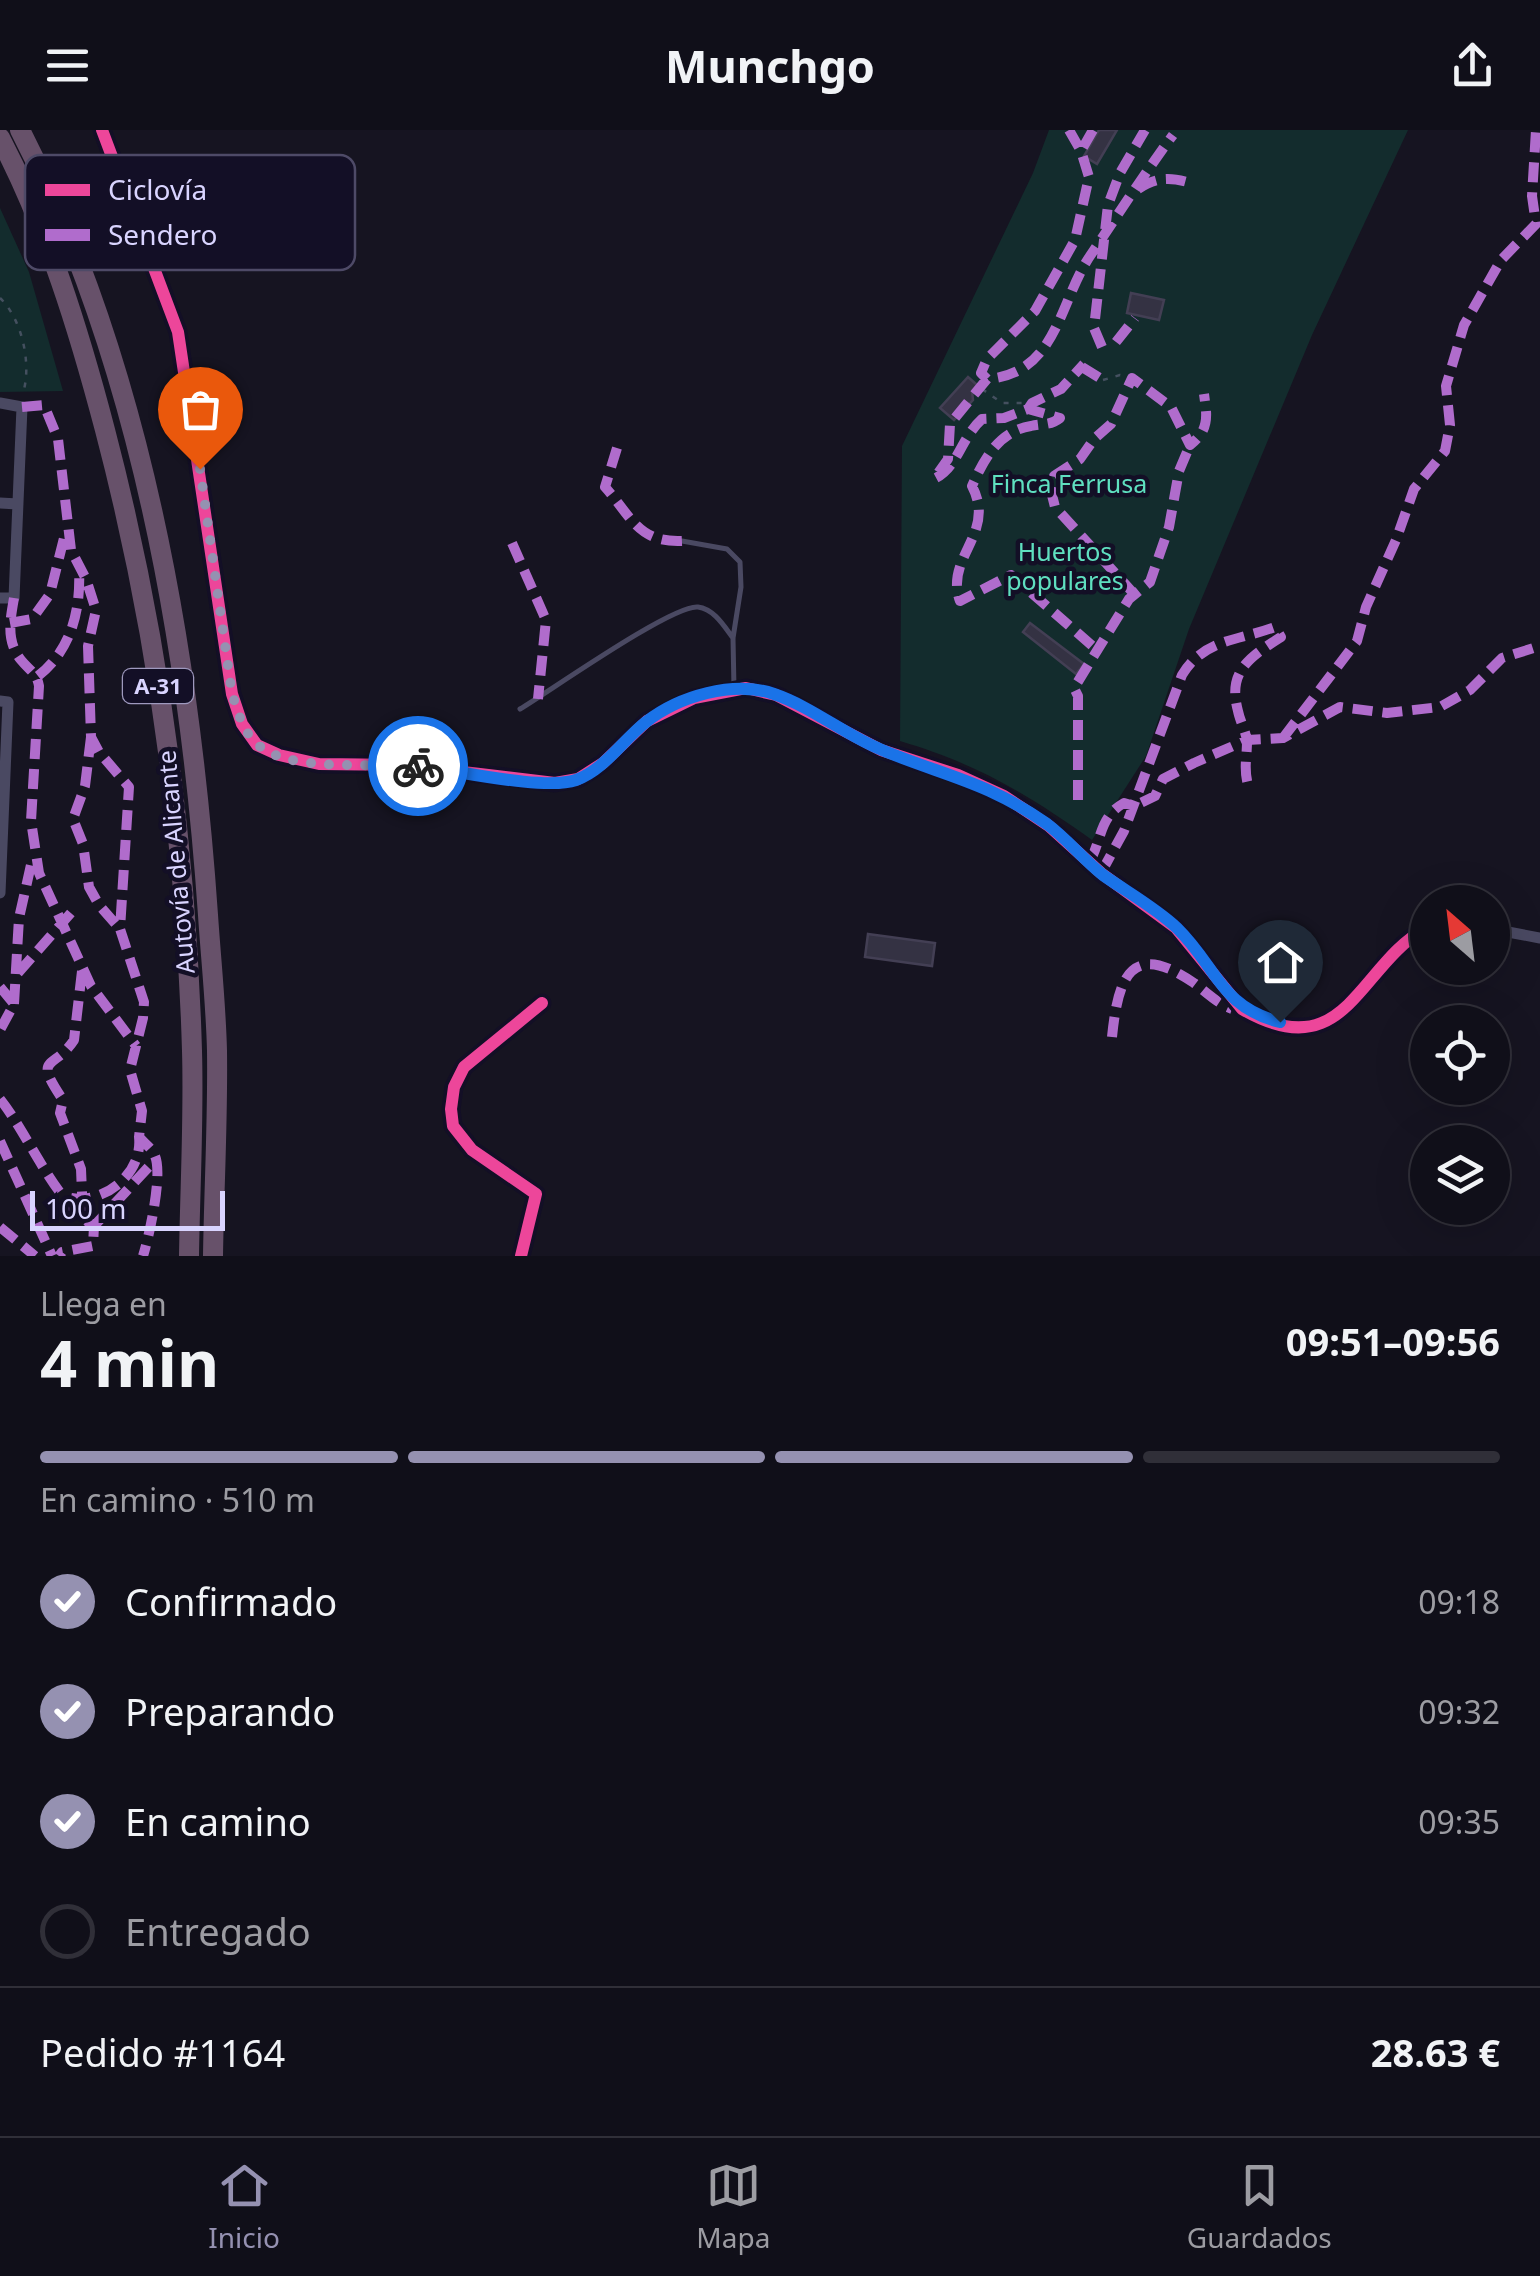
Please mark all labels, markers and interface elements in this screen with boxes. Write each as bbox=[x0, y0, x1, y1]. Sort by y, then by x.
text: Munchgo bbox=[665, 35, 875, 96]
icon: menu bbox=[40, 38, 95, 93]
icon: share bbox=[1445, 38, 1500, 93]
legend bbox=[25, 155, 355, 270]
text: Ciclovía bbox=[108, 170, 207, 208]
text: Sendero bbox=[108, 215, 217, 253]
pin bbox=[158, 367, 243, 470]
icon: bag bbox=[173, 382, 228, 437]
park label: Finca Ferrusa bbox=[991, 466, 1147, 500]
park label: Huertos populares bbox=[1006, 534, 1124, 597]
road number: A-31 bbox=[123, 669, 193, 703]
courier bbox=[368, 716, 468, 816]
icon: bike bbox=[391, 739, 446, 794]
street label: Autovía de Alicante bbox=[148, 749, 202, 975]
north arrow bbox=[1410, 885, 1510, 985]
map controls bbox=[1410, 885, 1510, 1225]
pin bbox=[1238, 920, 1323, 1023]
icon: home bbox=[1253, 935, 1308, 990]
button: locate bbox=[1410, 1005, 1510, 1105]
button: layers bbox=[1410, 1125, 1510, 1225]
scale bar bbox=[30, 1186, 225, 1230]
text: 100 m bbox=[45, 1189, 127, 1227]
text: Llega en bbox=[40, 1282, 167, 1325]
text: 09:51–09:56 bbox=[1286, 1315, 1500, 1367]
text: 4 min bbox=[40, 1318, 219, 1406]
text: En camino · 510 m bbox=[40, 1478, 315, 1521]
icon: check bbox=[40, 1574, 95, 1629]
text: Confirmado bbox=[125, 1575, 337, 1627]
text: 09:18 bbox=[1418, 1580, 1500, 1623]
icon: check bbox=[40, 1684, 95, 1739]
text: Preparando bbox=[125, 1685, 335, 1737]
text: 09:32 bbox=[1418, 1690, 1500, 1733]
icon: check bbox=[40, 1794, 95, 1849]
text: En camino bbox=[125, 1795, 311, 1847]
text: 09:35 bbox=[1418, 1800, 1500, 1843]
text: Entregado bbox=[125, 1905, 311, 1957]
text: Pedido #1164 bbox=[40, 2026, 285, 2078]
text: 28.63 € bbox=[1371, 2026, 1500, 2078]
tab: Inicio bbox=[208, 2158, 280, 2256]
tab: Mapa bbox=[696, 2158, 770, 2256]
tab: Guardados bbox=[1187, 2158, 1332, 2256]

